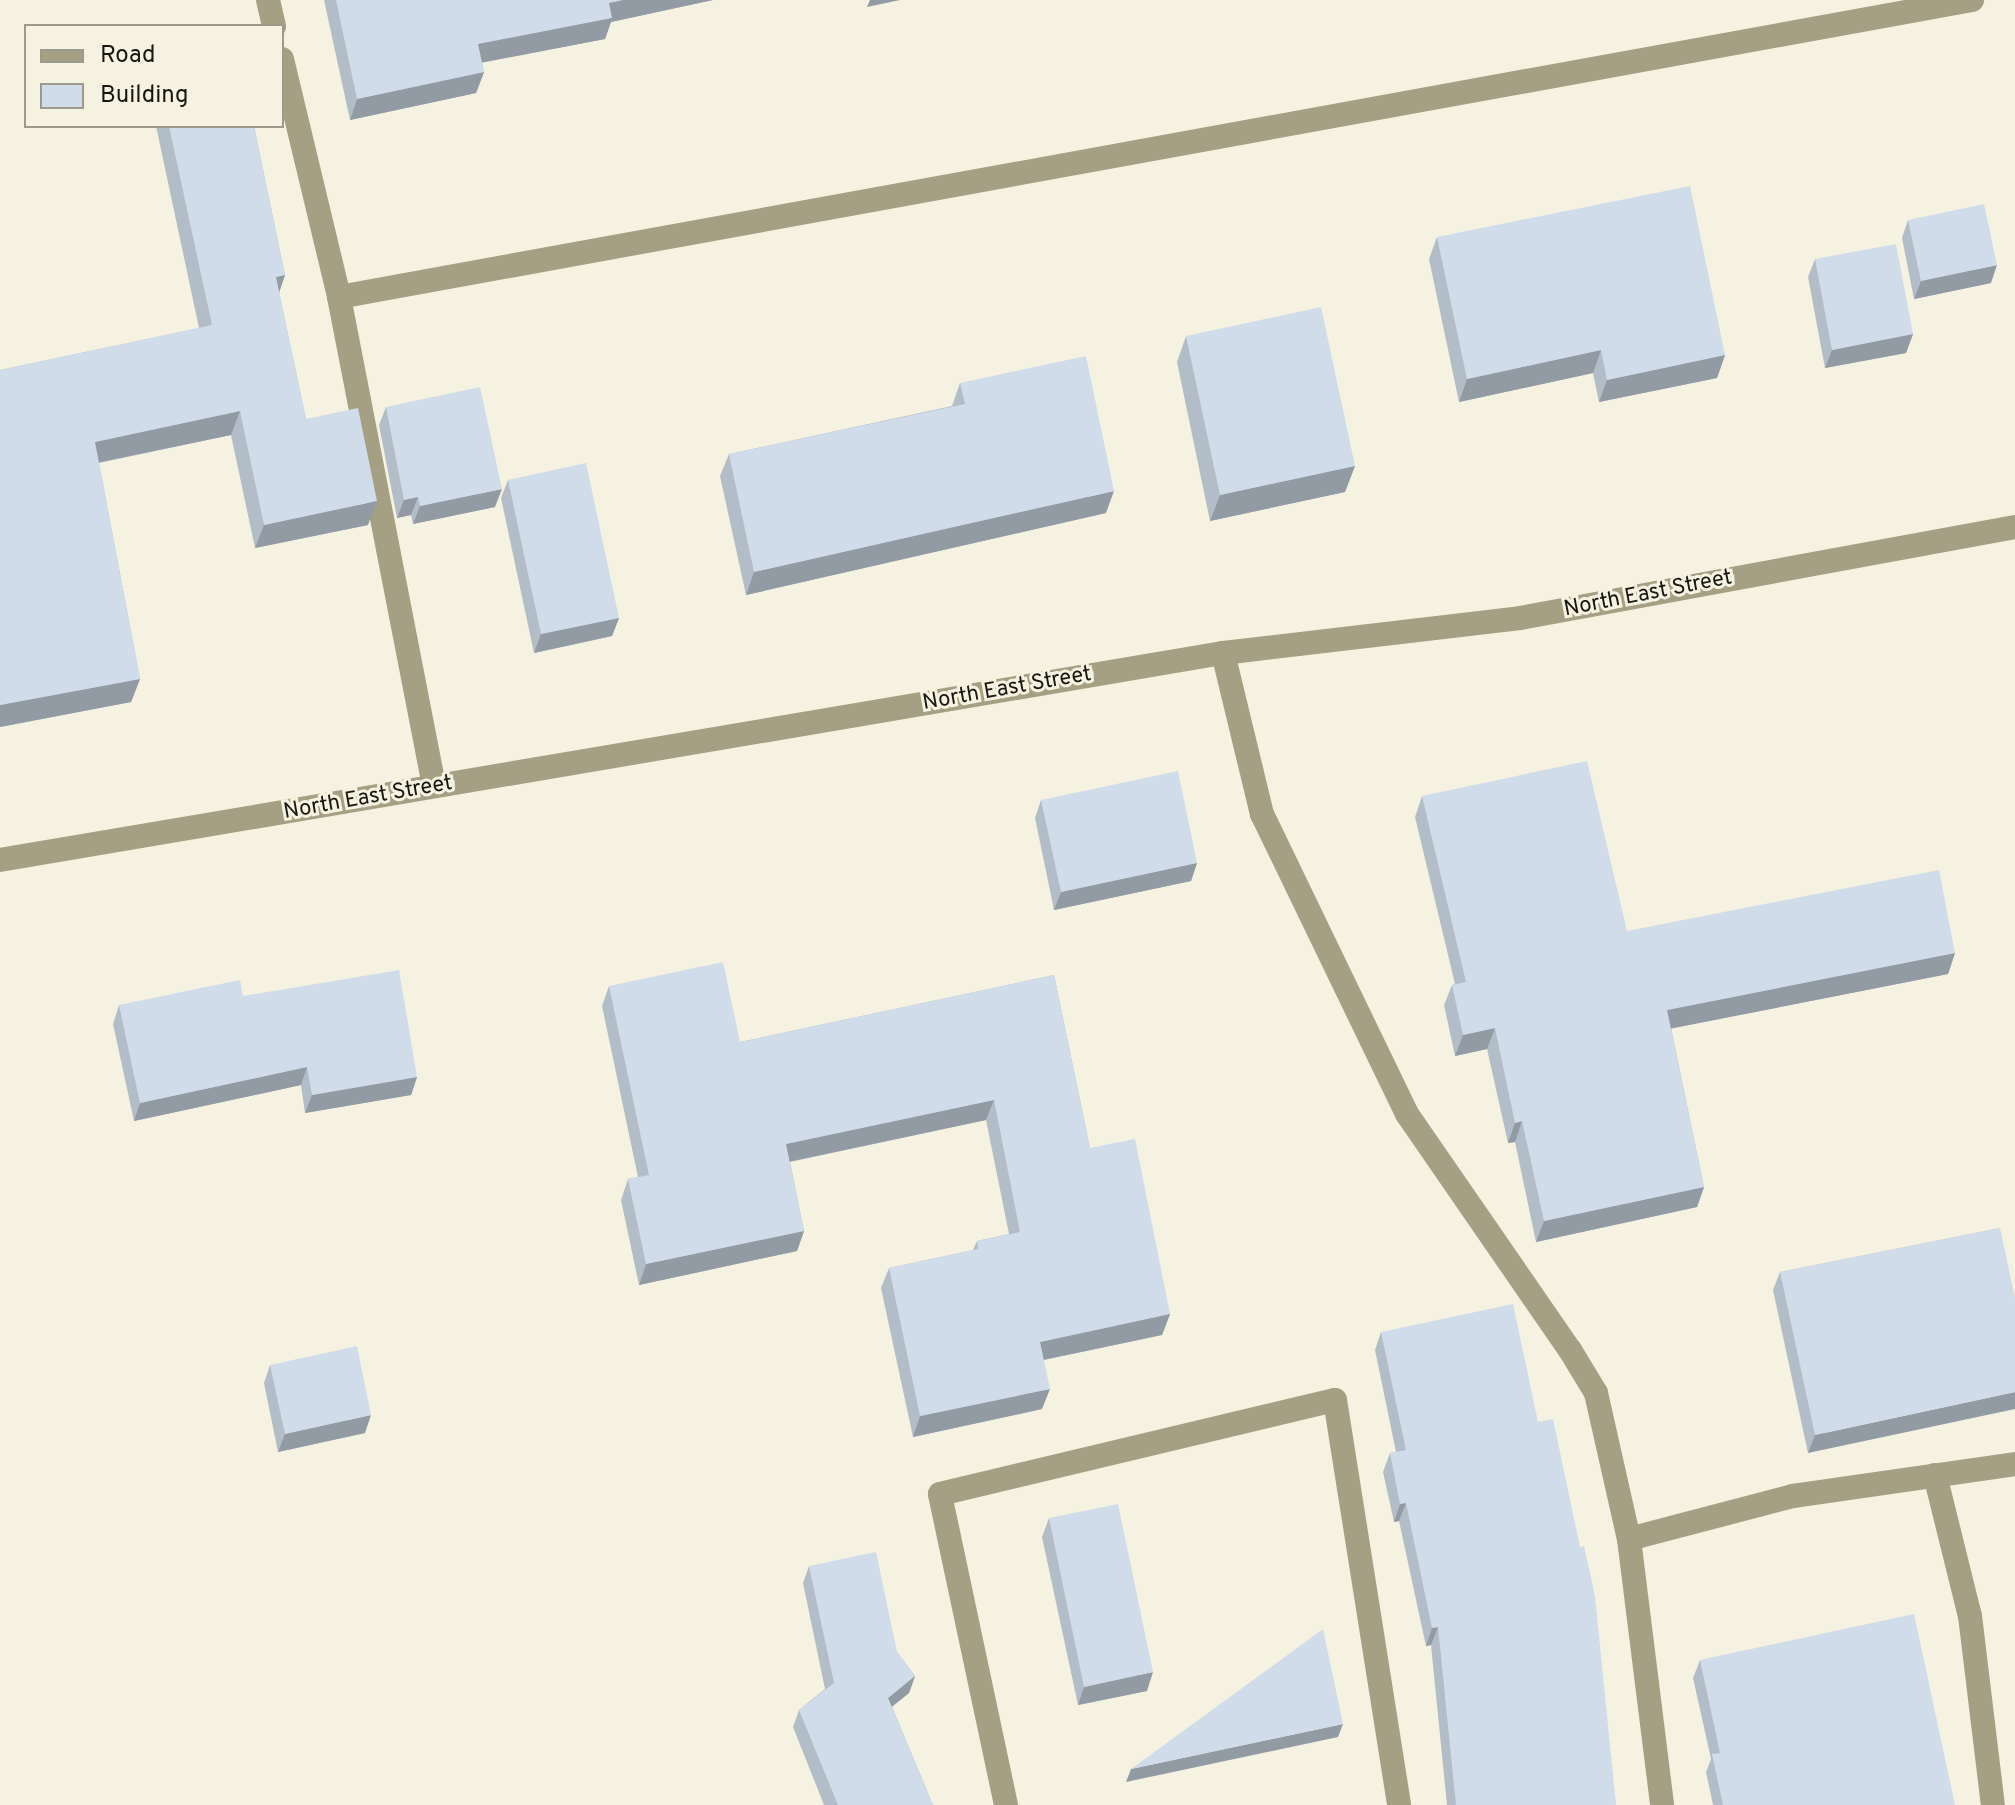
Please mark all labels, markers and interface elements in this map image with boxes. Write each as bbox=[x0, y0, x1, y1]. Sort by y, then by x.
legend bbox=[24, 24, 284, 128]
text: Road bbox=[100, 41, 156, 71]
text: Building bbox=[100, 81, 189, 111]
street label: North East Street bbox=[1562, 565, 1734, 623]
street label: North East Street bbox=[921, 661, 1093, 717]
street label: North East Street bbox=[282, 770, 454, 826]

